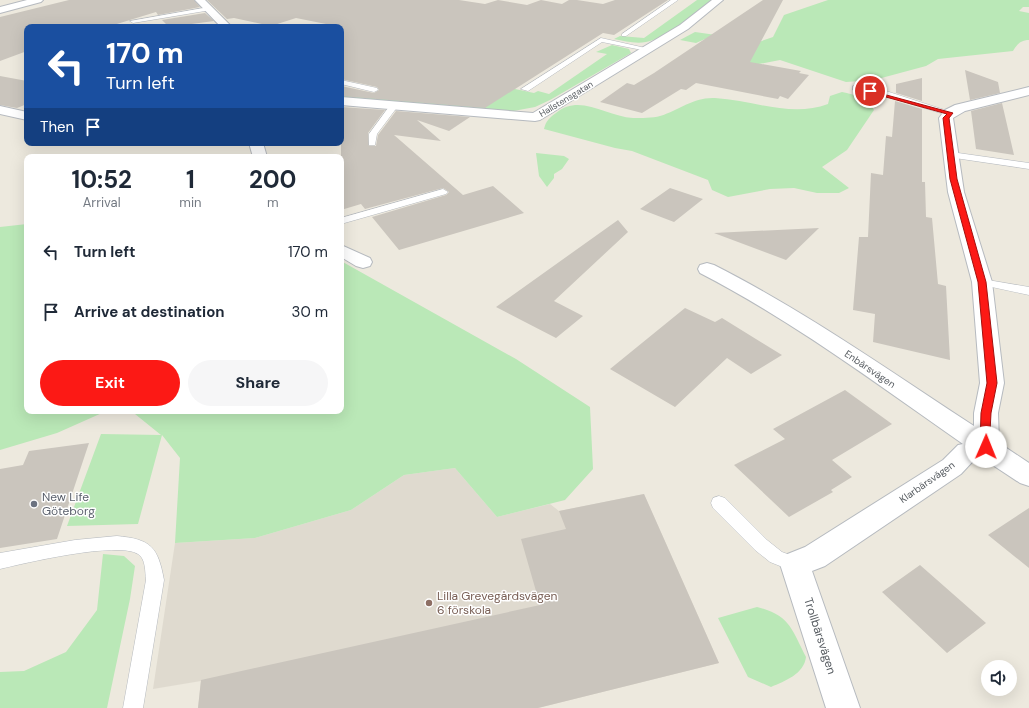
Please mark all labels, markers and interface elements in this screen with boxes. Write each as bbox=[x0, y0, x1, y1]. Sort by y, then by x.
text: 170 m bbox=[106, 35, 184, 72]
icon: left bbox=[40, 40, 92, 92]
text: Turn left bbox=[106, 71, 175, 95]
pin bbox=[853, 74, 887, 108]
street label: Hallstensgatan bbox=[537, 78, 595, 120]
icon: arrive bbox=[859, 80, 881, 102]
icon: arrive bbox=[82, 116, 104, 138]
text: Then bbox=[40, 117, 74, 137]
text: 10:52 bbox=[71, 164, 132, 195]
text: 1 bbox=[186, 164, 195, 195]
text: 200 bbox=[249, 164, 297, 195]
text: Arrival bbox=[83, 194, 121, 211]
text: min bbox=[179, 194, 201, 211]
text: m bbox=[267, 194, 279, 211]
icon: left bbox=[40, 241, 62, 263]
text: Turn left bbox=[74, 242, 135, 262]
text: 170 m bbox=[288, 242, 328, 262]
icon: arrive bbox=[40, 301, 62, 323]
text: Arrive at destination bbox=[74, 302, 225, 322]
text: 30 m bbox=[292, 302, 328, 322]
street label: Enbärsvägen bbox=[842, 347, 898, 391]
button: Exit bbox=[40, 360, 180, 406]
button: Share bbox=[188, 360, 328, 406]
position arrow bbox=[965, 426, 1007, 468]
street label: Klarbärsvägen bbox=[897, 458, 957, 506]
place label: New Life Göteborg bbox=[42, 489, 95, 519]
marker: New Life Göteborg bbox=[29, 499, 39, 509]
place label: Lilla Grevegårdsvägen 6 förskola bbox=[437, 588, 557, 618]
street label: Trollbärsvägen bbox=[800, 596, 840, 676]
marker: Lilla Grevegårdsvägen 6 förskola bbox=[424, 598, 434, 608]
map controls bbox=[981, 660, 1017, 696]
button: sound bbox=[981, 660, 1017, 696]

